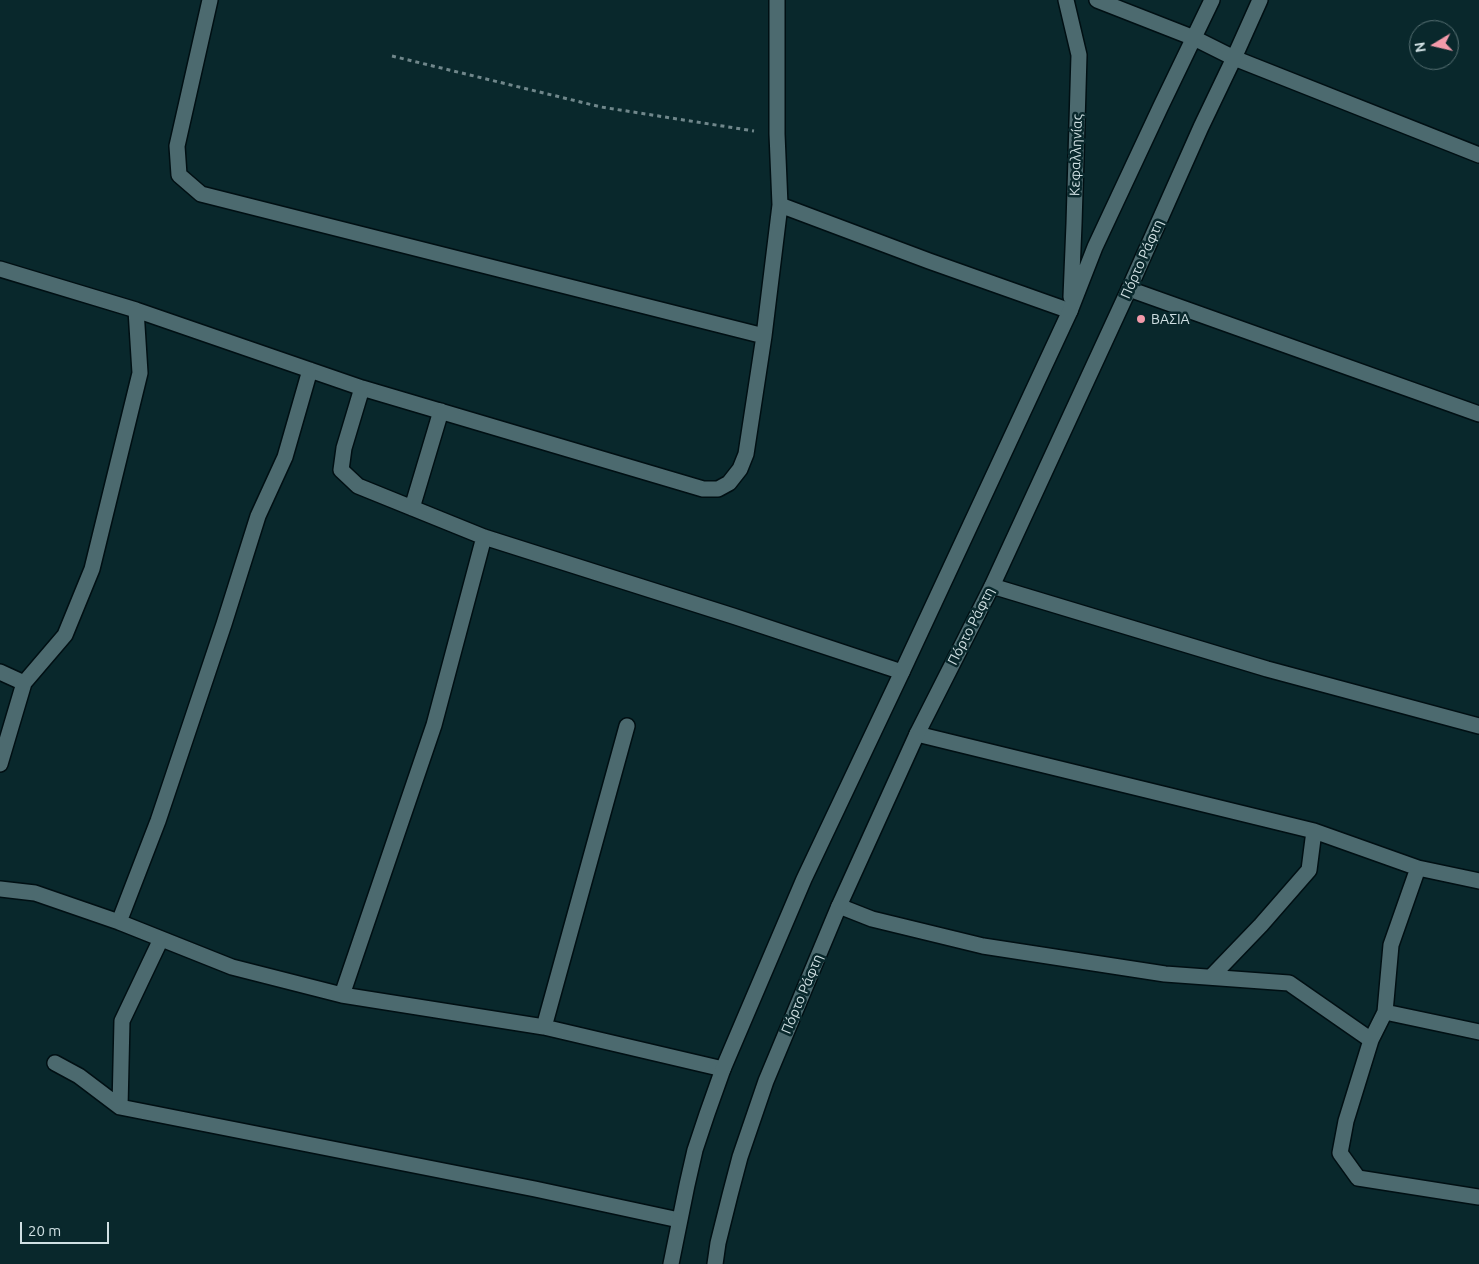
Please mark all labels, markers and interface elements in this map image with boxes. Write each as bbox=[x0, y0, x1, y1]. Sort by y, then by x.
north arrow bbox=[1409, 20, 1459, 70]
text: N bbox=[1411, 41, 1429, 54]
street label: Κεφαλληνίας bbox=[1066, 114, 1086, 196]
street label: Πόρτο Ράφτη bbox=[1117, 217, 1167, 301]
place label: ΒΑΣΙΑ bbox=[1151, 311, 1190, 327]
marker: ΒΑΣΙΑ bbox=[1135, 313, 1147, 325]
street label: Πόρτο Ράφτη bbox=[944, 584, 998, 668]
street label: Πόρτο Ράφτη bbox=[778, 952, 826, 1036]
scale bar bbox=[22, 1212, 111, 1244]
text: 20 m bbox=[28, 1222, 61, 1239]

